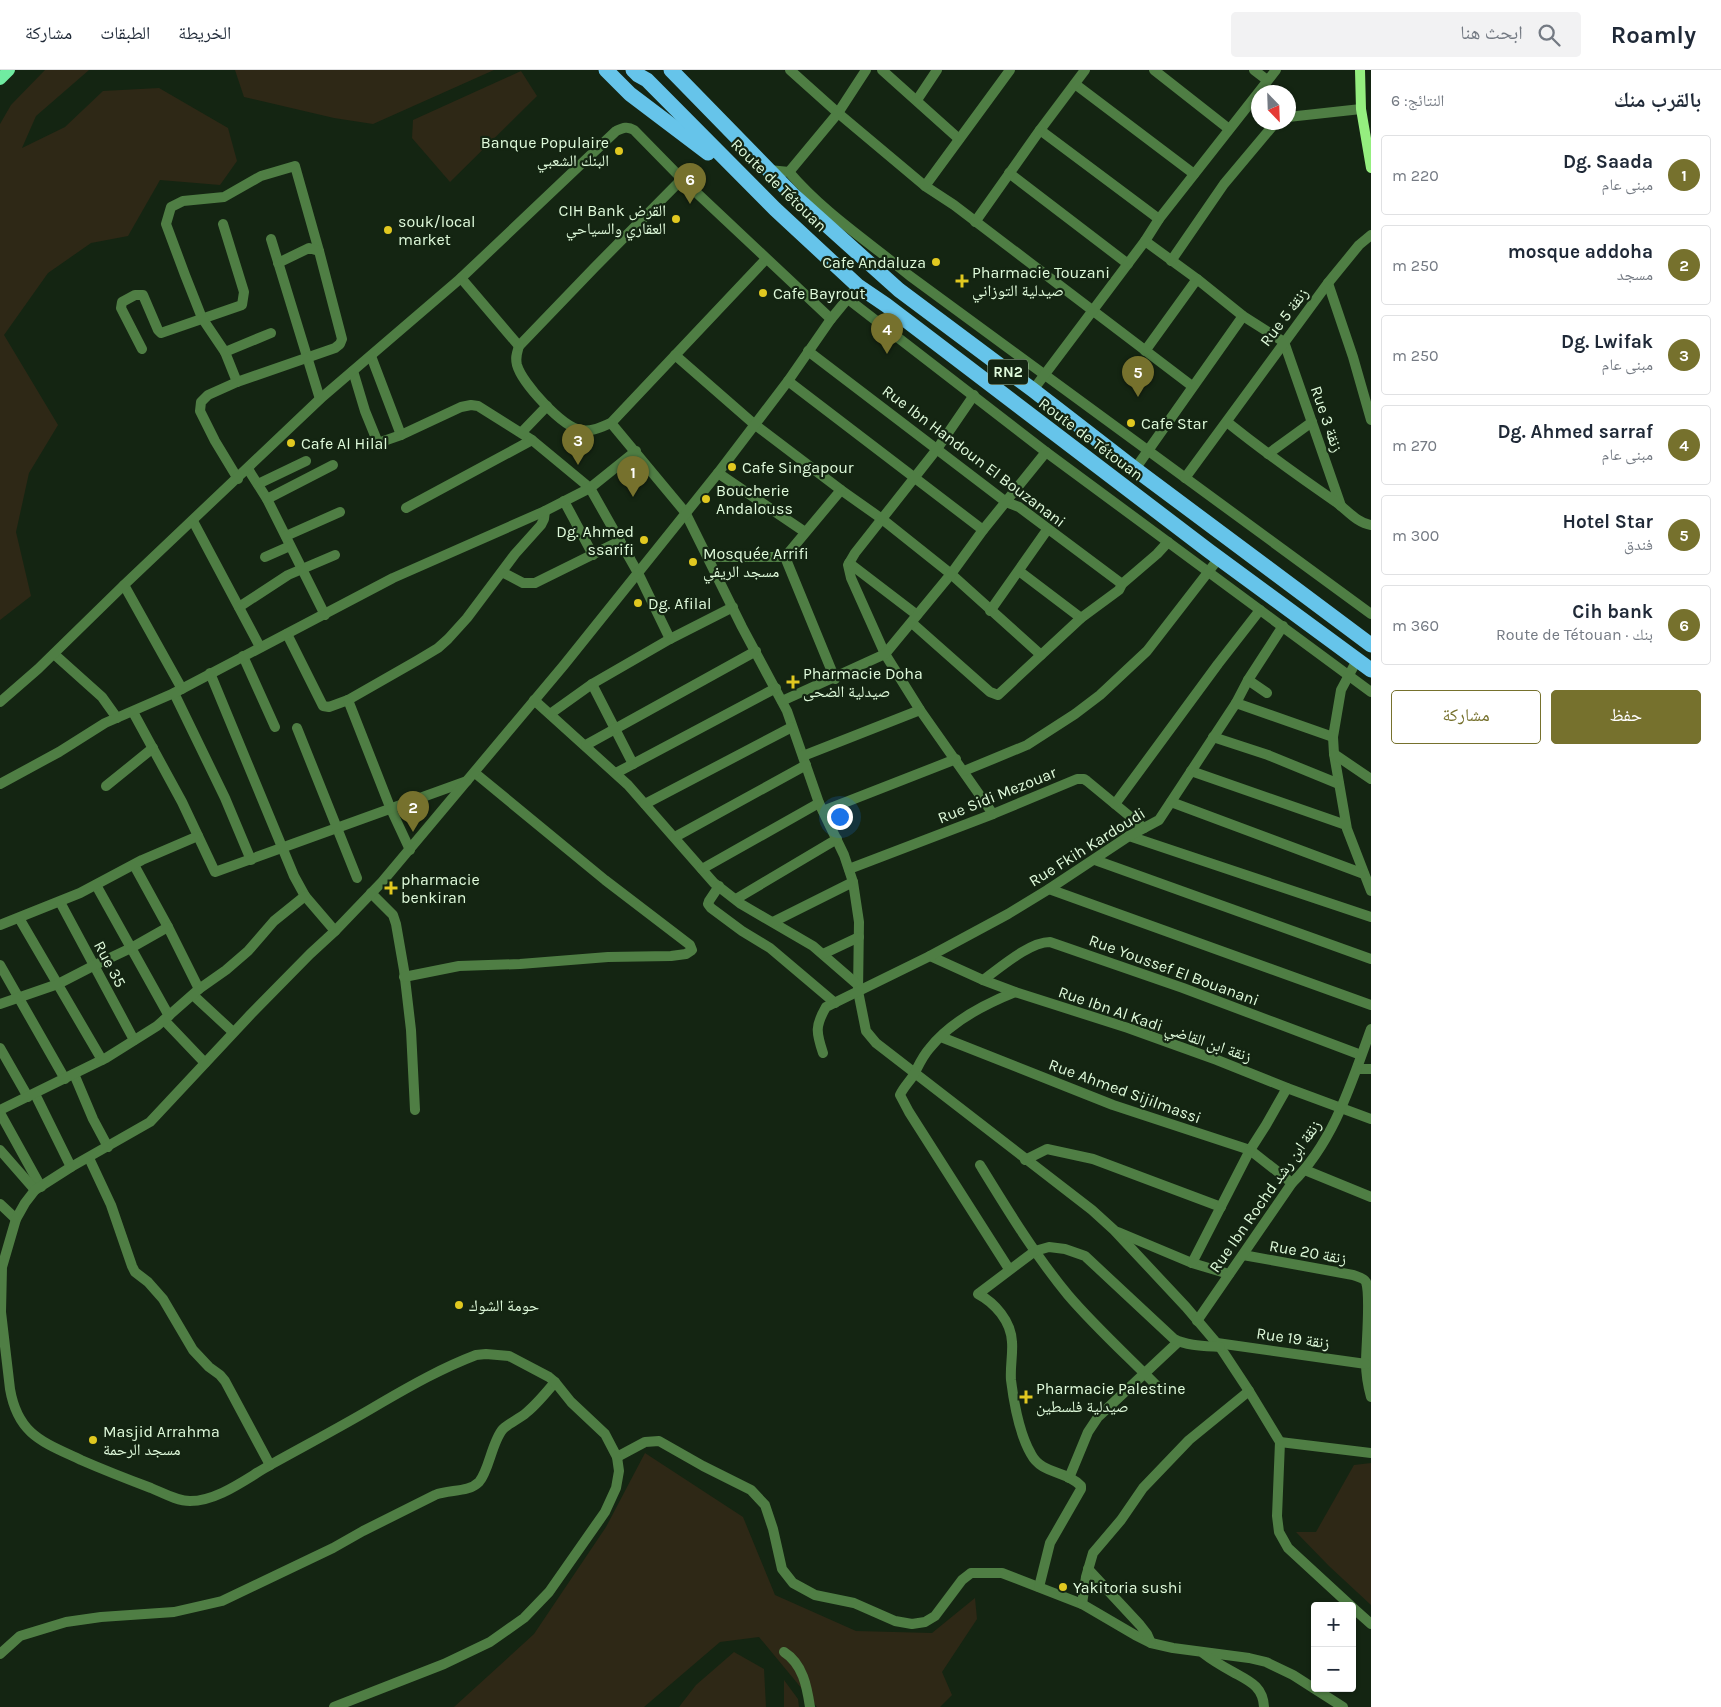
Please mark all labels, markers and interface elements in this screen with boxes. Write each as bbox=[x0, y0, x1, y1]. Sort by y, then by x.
search box bbox=[1231, 12, 1581, 57]
icon: search bbox=[1535, 21, 1563, 49]
text: Roamly bbox=[1611, 21, 1696, 49]
text: مشاركة bbox=[25, 22, 72, 44]
text: الطبقات bbox=[100, 22, 150, 44]
text: الخريطة bbox=[178, 22, 231, 44]
text: ابحث هنا bbox=[1460, 22, 1523, 44]
north arrow bbox=[1251, 85, 1296, 130]
text: بالقرب منك bbox=[1614, 88, 1701, 112]
text: النتائج: 6 bbox=[1391, 91, 1444, 110]
place label: Banque Populaire البنك الشعبي bbox=[481, 133, 609, 173]
street label: Route de Tétouan bbox=[727, 135, 831, 235]
marker: Banque Populaire البنك الشعبي bbox=[613, 145, 625, 157]
text: Dg. Saada bbox=[1563, 151, 1653, 173]
pin: 6 bbox=[674, 163, 706, 204]
text: 220 m bbox=[1392, 166, 1439, 185]
text: 1 bbox=[1681, 166, 1687, 185]
text: مبنى عام bbox=[1602, 175, 1653, 194]
place label: CIH Bank القرض العقاري والسياحي bbox=[559, 201, 666, 241]
place label: souk/local market bbox=[398, 212, 476, 249]
marker: CIH Bank القرض العقاري والسياحي bbox=[670, 213, 682, 225]
marker: souk/local market bbox=[382, 224, 394, 236]
text: mosque addoha bbox=[1508, 241, 1653, 263]
place label: Cafe Andaluza bbox=[822, 253, 926, 272]
marker: Cafe Andaluza bbox=[930, 256, 942, 268]
text: 250 m bbox=[1392, 256, 1439, 275]
text: 2 bbox=[1679, 256, 1689, 275]
place label: Pharmacie Touzani صيدلية التوزاني bbox=[972, 263, 1110, 303]
text: مسجد bbox=[1617, 265, 1653, 284]
marker: Pharmacie Touzani صيدلية التوزاني bbox=[956, 275, 968, 287]
place label: Cafe Bayrout bbox=[773, 284, 866, 303]
street label: Rue 5 زنقة bbox=[1256, 284, 1312, 350]
marker: Cafe Bayrout bbox=[757, 287, 769, 299]
pin: 4 bbox=[871, 313, 903, 354]
text: Dg. Lwifak bbox=[1561, 331, 1653, 353]
text: 250 m bbox=[1392, 346, 1439, 365]
text: 3 bbox=[1679, 346, 1689, 365]
text: مبنى عام bbox=[1602, 355, 1653, 374]
pin: 5 bbox=[1122, 356, 1154, 397]
road number: RN2 bbox=[988, 360, 1028, 384]
street label: Rue Ibn Handoun El Bouzanani bbox=[879, 381, 1069, 531]
street label: Rue 3 زنقة bbox=[1307, 383, 1347, 455]
street label: Route de Tétouan bbox=[1035, 394, 1147, 484]
place label: Cafe Star bbox=[1141, 414, 1208, 433]
marker: Cafe Star bbox=[1125, 417, 1137, 429]
text: Dg. Ahmed sarraf bbox=[1498, 421, 1653, 443]
pin: 3 bbox=[562, 424, 594, 465]
place label: Cafe Al Hilal bbox=[301, 434, 388, 453]
text: 270 m bbox=[1392, 436, 1437, 455]
text: 4 bbox=[1679, 436, 1689, 455]
marker: Cafe Al Hilal bbox=[285, 437, 297, 449]
text: مبنى عام bbox=[1602, 445, 1653, 464]
pin: 1 bbox=[617, 456, 649, 497]
place label: Cafe Singapour bbox=[742, 458, 854, 477]
marker: Cafe Singapour bbox=[726, 461, 738, 473]
place label: Boucherie Andalouss bbox=[716, 481, 793, 518]
marker: Boucherie Andalouss bbox=[700, 493, 712, 505]
text: Hotel Star bbox=[1563, 511, 1653, 533]
place label: Dg. Ahmed ssarifi bbox=[556, 522, 634, 559]
text: 300 m bbox=[1392, 526, 1439, 545]
text: 5 bbox=[1679, 526, 1689, 545]
marker: Dg. Ahmed ssarifi bbox=[638, 534, 650, 546]
text: فندق bbox=[1624, 535, 1653, 554]
place label: Mosquée Arrifi مسجد الريفي bbox=[703, 544, 809, 584]
marker: Mosquée Arrifi مسجد الريفي bbox=[687, 556, 699, 568]
place label: Dg. Afilal bbox=[648, 594, 711, 613]
marker: Dg. Afilal bbox=[632, 597, 644, 609]
text: Cih bank bbox=[1572, 601, 1653, 623]
text: 360 m bbox=[1392, 616, 1439, 635]
text: 6 bbox=[1679, 616, 1689, 635]
text: بنك · Route de Tétouan bbox=[1496, 625, 1653, 644]
place label: Pharmacie Doha صيدلية الضحى bbox=[803, 664, 923, 702]
marker: Pharmacie Doha صيدلية الضحى bbox=[787, 676, 799, 688]
button: مشاركة bbox=[1391, 690, 1541, 744]
button: حفظ bbox=[1551, 690, 1701, 744]
street label: Rue Sidi Mezouar bbox=[935, 762, 1059, 827]
pin: 2 bbox=[397, 791, 429, 832]
your location bbox=[827, 804, 853, 830]
street label: Rue Fkih Kardoudi bbox=[1025, 804, 1149, 890]
place label: pharmacie benkiran bbox=[401, 870, 480, 907]
marker: pharmacie benkiran bbox=[385, 882, 397, 894]
street label: Rue Youssef El Bouanani bbox=[1086, 930, 1262, 1010]
street label: Rue 35 bbox=[90, 937, 130, 991]
street label: Rue Ibn Al Kadi زنقة ابن القاضي bbox=[1055, 982, 1254, 1069]
street label: Rue Ahmed Sijilmassi bbox=[1046, 1055, 1204, 1127]
street label: Rue Ibn Rochd زنقة ابن رشد bbox=[1205, 1116, 1326, 1277]
street label: Rue 20 زنقة bbox=[1268, 1236, 1348, 1268]
place label: حومة الشوك bbox=[469, 1296, 539, 1315]
marker: حومة الشوك bbox=[453, 1299, 465, 1311]
street label: Rue 19 زنقة bbox=[1255, 1323, 1331, 1353]
place label: Pharmacie Palestine صيدلية فلسطين bbox=[1036, 1379, 1185, 1417]
marker: Pharmacie Palestine صيدلية فلسطين bbox=[1020, 1391, 1032, 1403]
place label: Masjid Arrahma مسجد الرحمة bbox=[103, 1422, 220, 1459]
marker: Masjid Arrahma مسجد الرحمة bbox=[87, 1434, 99, 1446]
place label: Yakitoria sushi bbox=[1073, 1578, 1182, 1597]
marker: Yakitoria sushi bbox=[1057, 1581, 1069, 1593]
map controls bbox=[1311, 1602, 1356, 1692]
button: + bbox=[1311, 1602, 1356, 1647]
button: − bbox=[1311, 1647, 1356, 1692]

